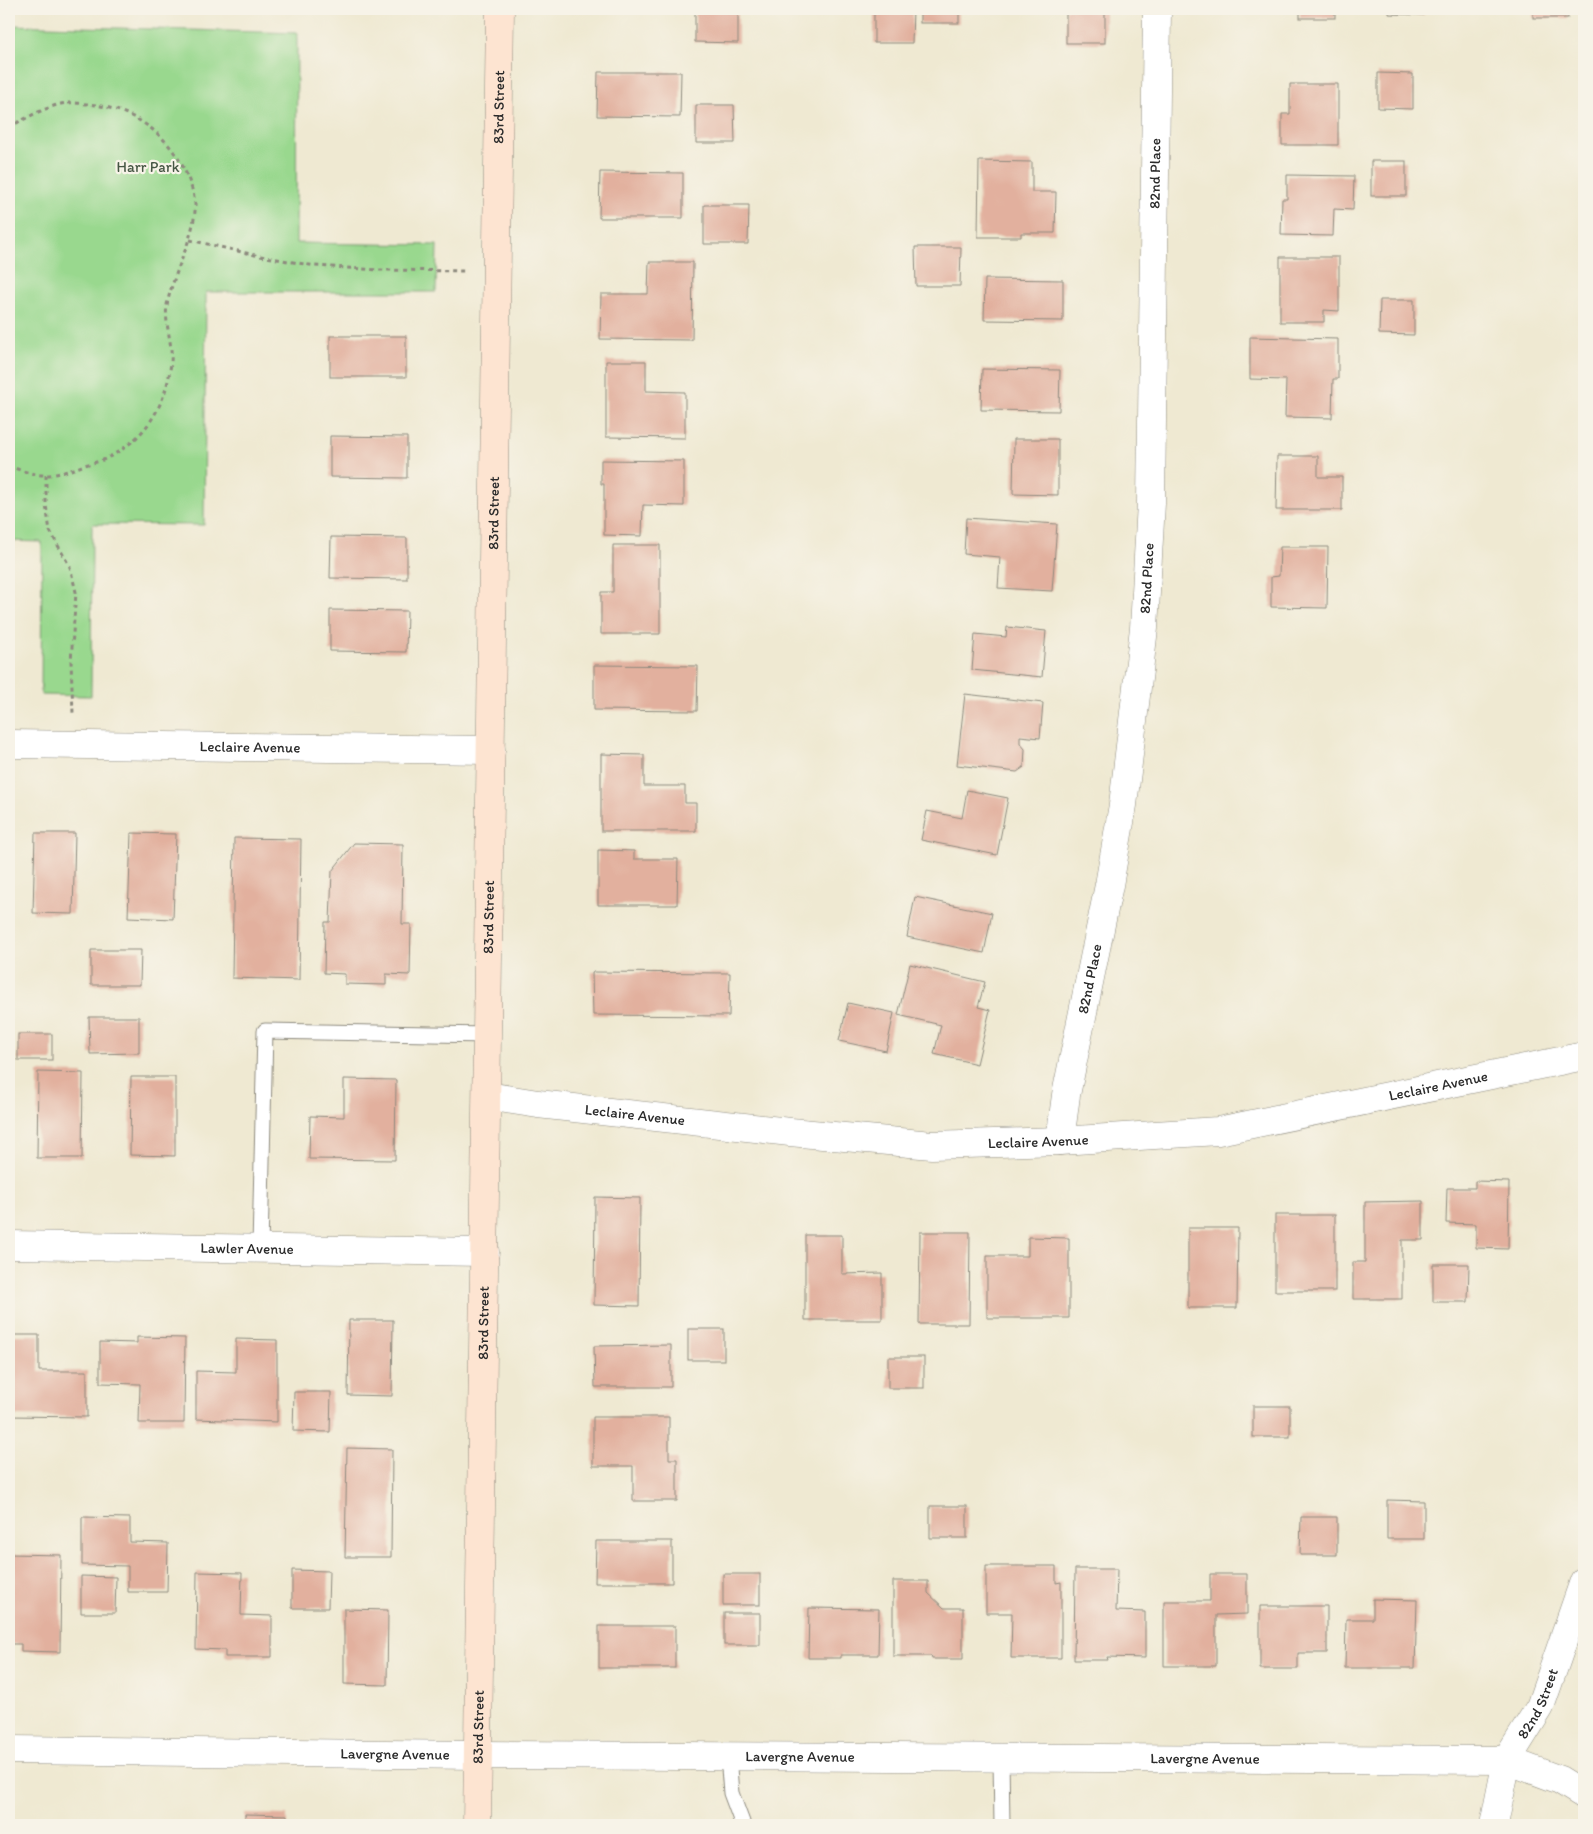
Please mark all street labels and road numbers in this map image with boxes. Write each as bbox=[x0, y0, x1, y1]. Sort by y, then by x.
street label: 83rd Street bbox=[489, 70, 508, 144]
street label: 82nd Place bbox=[1146, 138, 1164, 209]
street label: 83rd Street bbox=[484, 476, 503, 550]
street label: 82nd Place bbox=[1136, 542, 1158, 614]
street label: Leclaire Avenue bbox=[200, 737, 300, 757]
street label: 83rd Street bbox=[479, 880, 498, 954]
street label: 82nd Place bbox=[1074, 942, 1106, 1015]
street label: Leclaire Avenue bbox=[1387, 1067, 1489, 1105]
street label: Leclaire Avenue bbox=[584, 1100, 686, 1129]
street label: Leclaire Avenue bbox=[988, 1130, 1089, 1152]
street label: Lawler Avenue bbox=[200, 1239, 294, 1258]
street label: 83rd Street bbox=[474, 1286, 493, 1360]
street label: 82nd Street bbox=[1513, 1666, 1562, 1742]
street label: 83rd Street bbox=[469, 1690, 488, 1764]
street label: Lavergne Avenue bbox=[340, 1745, 450, 1764]
street label: Lavergne Avenue bbox=[745, 1747, 855, 1766]
street label: Lavergne Avenue bbox=[1150, 1749, 1260, 1768]

